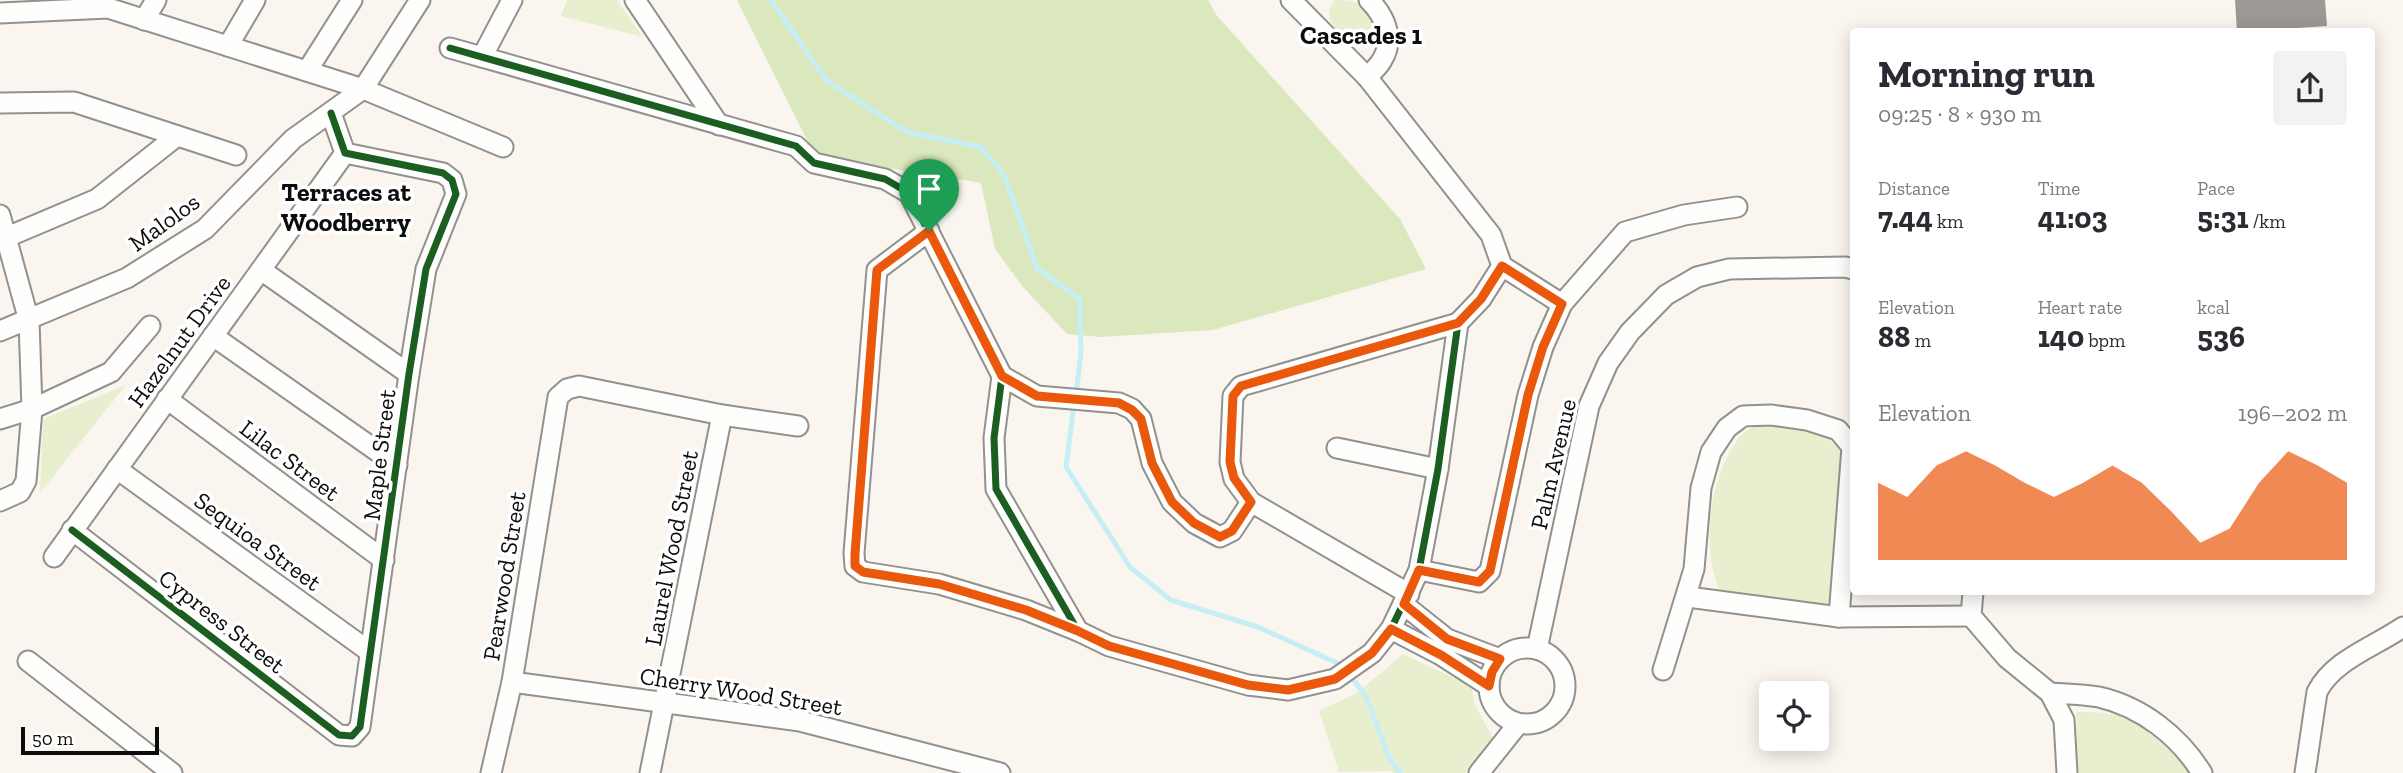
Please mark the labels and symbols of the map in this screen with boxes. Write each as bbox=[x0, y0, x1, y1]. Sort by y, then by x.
district label: Cascades 1 bbox=[1300, 19, 1422, 51]
pin bbox=[899, 159, 959, 231]
district label: Terraces at Woodberry bbox=[281, 176, 411, 238]
street label: Malolos bbox=[123, 187, 205, 257]
street label: Hazelnut Drive bbox=[121, 269, 237, 413]
street label: Maple Street bbox=[357, 388, 401, 522]
street label: Palm Avenue bbox=[1524, 396, 1582, 532]
street label: Lilac Street bbox=[234, 413, 346, 507]
street label: Laurel Wood Street bbox=[638, 448, 704, 648]
street label: Sequioa Street bbox=[189, 485, 327, 597]
street label: Pearwood Street bbox=[476, 489, 532, 663]
street label: Cypress Street bbox=[153, 563, 291, 679]
street label: Cherry Wood Street bbox=[638, 661, 844, 721]
scale bar bbox=[21, 724, 159, 756]

